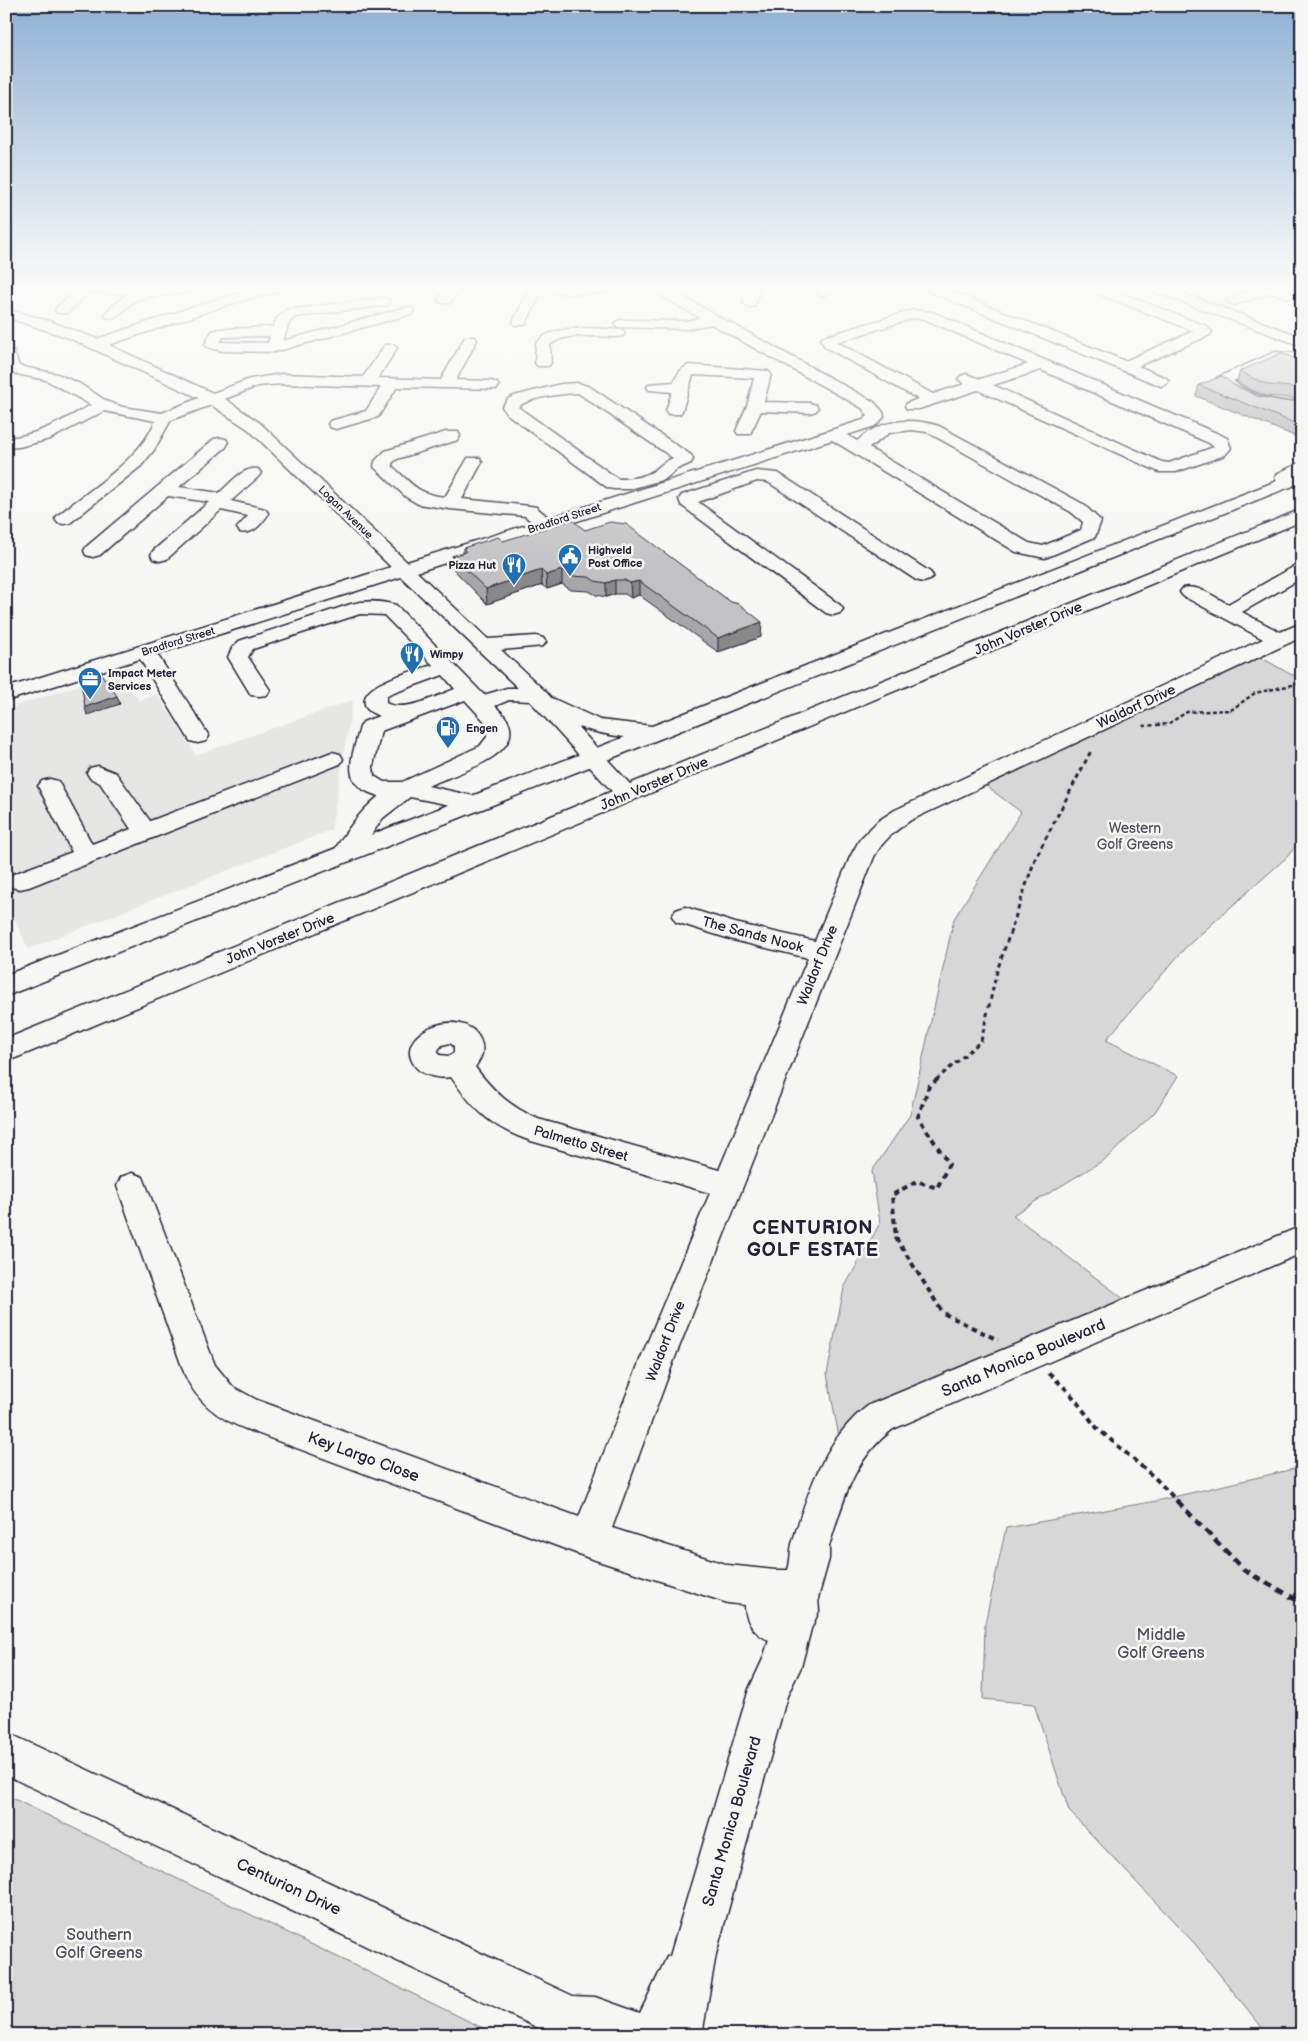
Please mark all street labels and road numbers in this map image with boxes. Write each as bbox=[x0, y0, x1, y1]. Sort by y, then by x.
street label: Logan Avenue bbox=[316, 483, 376, 542]
street label: Bradford Street bbox=[526, 500, 603, 536]
street label: John Vorster Drive bbox=[972, 598, 1085, 659]
street label: Bradford Street bbox=[140, 624, 217, 659]
street label: Waldorf Drive bbox=[1094, 681, 1178, 732]
street label: John Vorster Drive bbox=[598, 753, 711, 814]
street label: John Vorster Drive bbox=[224, 909, 337, 968]
street label: The Sands Nook bbox=[700, 913, 805, 956]
street label: Waldorf Drive bbox=[794, 923, 841, 1008]
street label: Palmetto Street bbox=[532, 1122, 631, 1165]
street label: Waldorf Drive bbox=[642, 1298, 689, 1384]
street label: Santa Monica Boulevard bbox=[939, 1315, 1108, 1402]
street label: Key Largo Close bbox=[305, 1428, 422, 1487]
street label: Santa Monica Boulevard bbox=[699, 1734, 766, 1909]
street label: Centurion Drive bbox=[233, 1855, 344, 1920]

